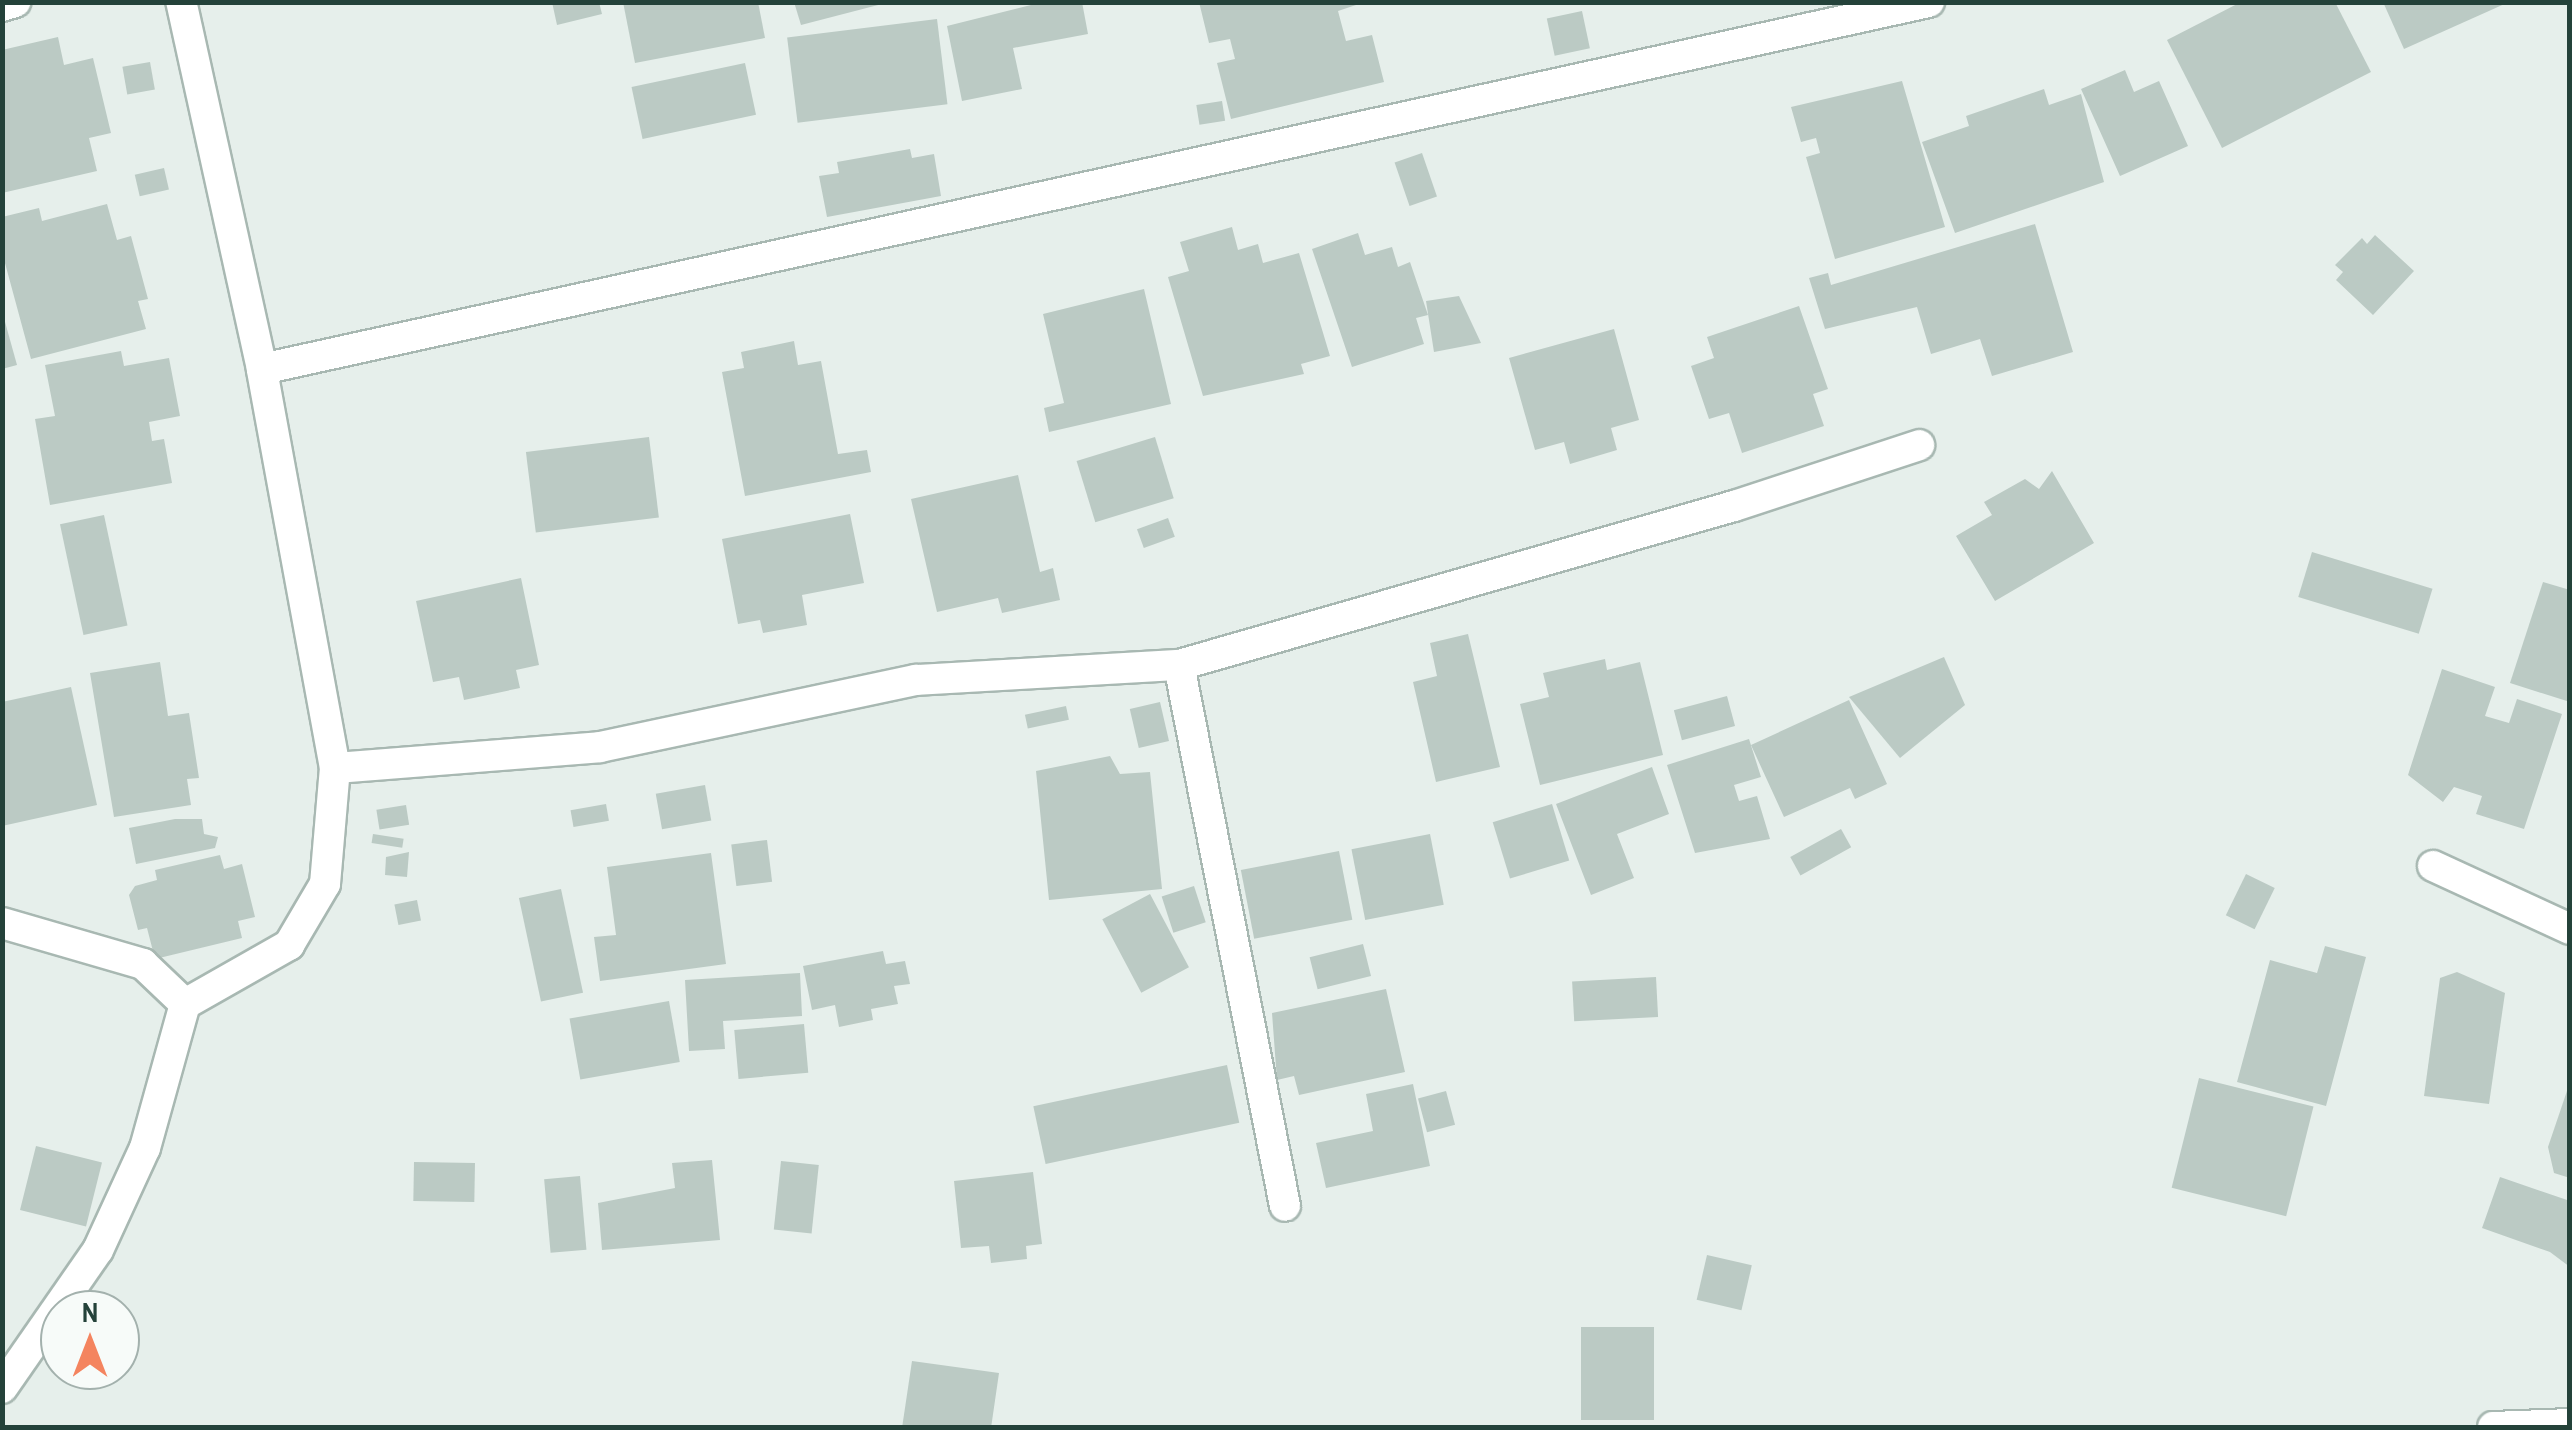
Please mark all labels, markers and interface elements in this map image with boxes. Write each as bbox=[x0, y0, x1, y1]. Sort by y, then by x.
north arrow bbox=[40, 1290, 140, 1390]
text: N bbox=[82, 1293, 98, 1331]

